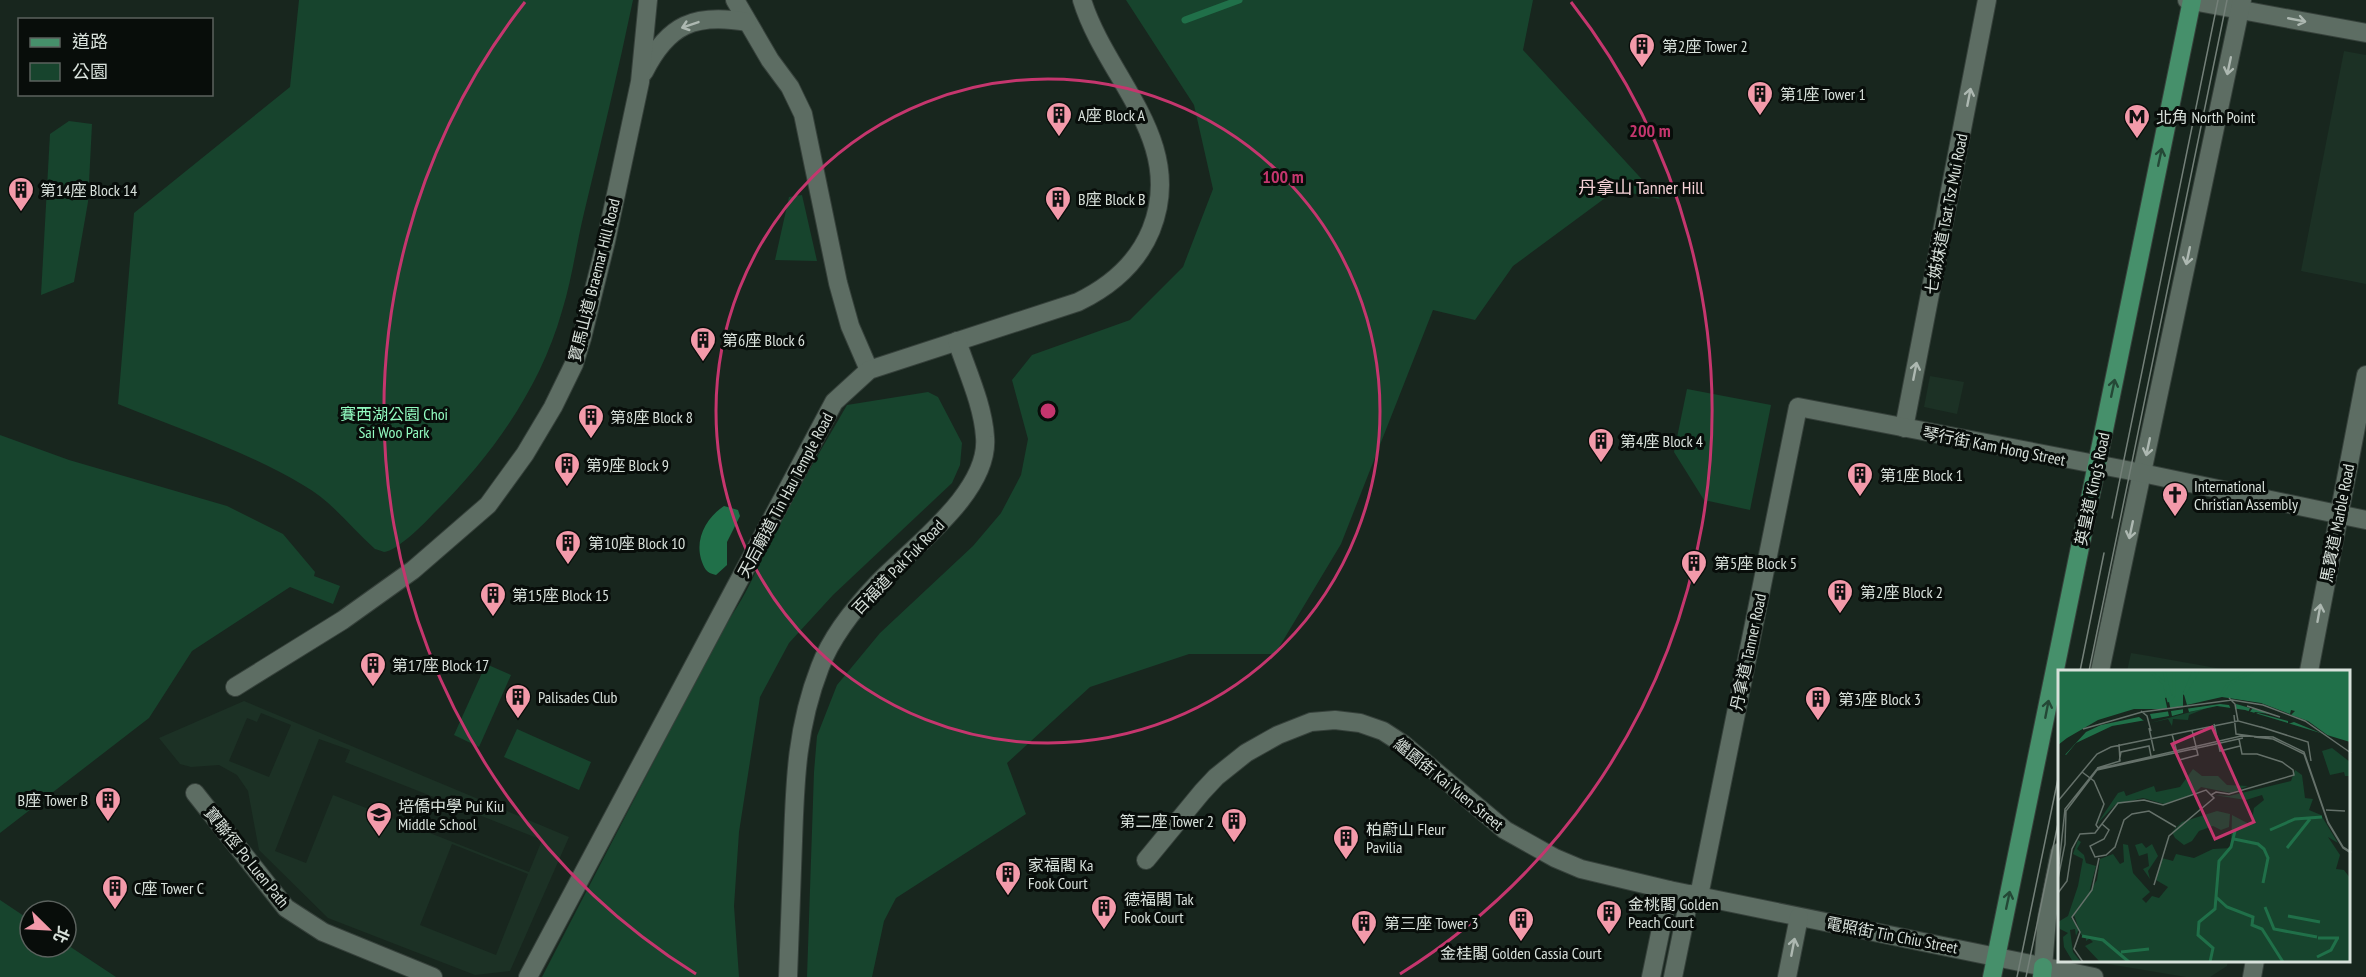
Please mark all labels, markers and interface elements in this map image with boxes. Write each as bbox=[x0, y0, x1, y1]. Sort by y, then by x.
one-way arrow bbox=[2287, 15, 2307, 26]
legend bbox=[18, 18, 213, 96]
one-way arrow bbox=[681, 20, 700, 31]
text: 道路 bbox=[72, 30, 108, 53]
building icon: 第2座 Tower 2 bbox=[1627, 31, 1657, 69]
place label: 第2座 Tower 2 bbox=[1662, 36, 1748, 56]
one-way arrow bbox=[2223, 55, 2234, 75]
text: 公園 bbox=[72, 60, 108, 83]
building icon: 第1座 Tower 1 bbox=[1745, 79, 1775, 117]
place label: 第1座 Tower 1 bbox=[1780, 84, 1866, 104]
one-way arrow bbox=[1964, 88, 1975, 108]
building icon: A座 Block A bbox=[1044, 100, 1074, 138]
metro station icon: 北角 North Point bbox=[2122, 102, 2152, 140]
place label: A座 Block A bbox=[1078, 105, 1146, 125]
place label: 北角 North Point bbox=[2156, 107, 2256, 127]
text: 200 m bbox=[1629, 119, 1671, 142]
street label: 七姊妹道 Tsat Tsz Mui Road bbox=[1921, 132, 1971, 296]
one-way arrow bbox=[2155, 147, 2166, 167]
text: 100 m bbox=[1262, 165, 1304, 188]
building icon: 第14座 Block 14 bbox=[6, 175, 36, 213]
district label: 丹拿山 Tanner Hill bbox=[1578, 176, 1705, 199]
place label: 第14座 Block 14 bbox=[40, 180, 137, 200]
building icon: B座 Block B bbox=[1043, 184, 1073, 222]
place label: B座 Block B bbox=[1078, 189, 1146, 209]
street label: 寶馬山道 Braemar Hill Road bbox=[564, 196, 624, 363]
one-way arrow bbox=[2182, 247, 2194, 266]
building icon: 第6座 Block 6 bbox=[688, 325, 718, 363]
place label: 第6座 Block 6 bbox=[722, 330, 805, 350]
one-way arrow bbox=[1910, 362, 1921, 381]
one-way arrow bbox=[2108, 378, 2119, 398]
centre of rings bbox=[1038, 401, 1058, 421]
building icon: 第8座 Block 8 bbox=[576, 402, 606, 440]
park label: 賽西湖公園 Choi Sai Woo Park bbox=[340, 404, 448, 442]
place label: 第8座 Block 8 bbox=[610, 407, 693, 427]
street label: 天后廟道 Tin Hau Temple Road bbox=[733, 409, 837, 581]
street label: 琴行街 Kam Hong Street bbox=[1921, 422, 2068, 470]
building icon: 第4座 Block 4 bbox=[1586, 426, 1616, 464]
place label: 第4座 Block 4 bbox=[1620, 431, 1703, 451]
street label: 英皇道 King's Road bbox=[2070, 431, 2114, 547]
one-way arrow bbox=[2142, 437, 2153, 456]
building icon: 第9座 Block 9 bbox=[552, 450, 582, 488]
place label: 第9座 Block 9 bbox=[586, 455, 669, 475]
building icon: 第1座 Block 1 bbox=[1845, 460, 1875, 498]
street label: 馬寶道 Marble Road bbox=[2316, 462, 2358, 584]
place label: 第1座 Block 1 bbox=[1880, 465, 1963, 485]
place label: International Christian Assembly bbox=[2194, 476, 2298, 514]
church icon: International Christian Assembly bbox=[2160, 480, 2190, 518]
street label: 百福道 Pak Fuk Road bbox=[848, 515, 948, 618]
one-way arrow bbox=[2124, 520, 2136, 539]
building icon: 第10座 Block 10 bbox=[553, 528, 583, 566]
place label: 第10座 Block 10 bbox=[588, 533, 685, 553]
building icon: 第5座 Block 5 bbox=[1679, 548, 1709, 586]
place label: 第5座 Block 5 bbox=[1714, 553, 1797, 573]
building icon: 第2座 Block 2 bbox=[1825, 577, 1855, 615]
building icon: 第15座 Block 15 bbox=[478, 580, 508, 618]
place label: 第2座 Block 2 bbox=[1860, 582, 1943, 602]
place label: 第15座 Block 15 bbox=[512, 585, 609, 605]
street label: 丹拿道 Tanner Road bbox=[1726, 591, 1770, 712]
one-way arrow bbox=[2314, 604, 2325, 624]
building icon: 第17座 Block 17 bbox=[358, 650, 388, 688]
place label: 第17座 Block 17 bbox=[392, 655, 489, 675]
inset map bbox=[2058, 670, 2351, 962]
building icon: Palisades Club bbox=[503, 682, 533, 720]
building icon: 第3座 Block 3 bbox=[1803, 684, 1833, 722]
place label: Palisades Club bbox=[538, 687, 618, 707]
place label: 第3座 Block 3 bbox=[1838, 689, 1921, 709]
one-way arrow bbox=[2042, 699, 2053, 719]
street label: 繼園街 Kai Yuen Street bbox=[1390, 734, 1508, 835]
building icon: B座 Tower B bbox=[93, 785, 123, 823]
place label: B座 Tower B bbox=[18, 790, 88, 810]
place label: 培僑中學 Pui Kiu Middle School bbox=[398, 796, 504, 834]
school or university icon: 培僑中學 Pui Kiu Middle School bbox=[364, 800, 394, 838]
street label: 寶聯徑 Po Luen Path bbox=[200, 803, 294, 911]
building icon: 第二座 Tower 2 bbox=[1219, 806, 1249, 844]
place label: 第二座 Tower 2 bbox=[1119, 811, 1214, 831]
place label: 柏蔚山 Fleur Pavilia bbox=[1366, 819, 1446, 857]
building icon: 柏蔚山 Fleur Pavilia bbox=[1331, 823, 1361, 861]
place label: 家福閣 Ka Fook Court bbox=[1028, 855, 1093, 893]
building icon: 家福閣 Ka Fook Court bbox=[993, 859, 1023, 897]
building icon: C座 Tower C bbox=[100, 873, 130, 911]
place label: C座 Tower C bbox=[134, 878, 204, 898]
place label: 德福閣 Tak Fook Court bbox=[1124, 889, 1195, 927]
one-way arrow bbox=[2003, 890, 2014, 910]
building icon: 德福閣 Tak Fook Court bbox=[1089, 893, 1119, 931]
place label: 金桃閣 Golden Peach Court bbox=[1628, 894, 1718, 932]
building icon: 金桃閣 Golden Peach Court bbox=[1594, 898, 1624, 936]
north arrow bbox=[18, 899, 78, 959]
building icon: 金桂閣 Golden Cassia Court bbox=[1506, 905, 1536, 943]
building icon: 第三座 Tower 3 bbox=[1349, 908, 1379, 946]
street label: 電照街 Tin Chiu Street bbox=[1824, 912, 1960, 958]
place label: 第三座 Tower 3 bbox=[1384, 913, 1479, 933]
text: 北 bbox=[49, 924, 74, 946]
one-way arrow bbox=[1788, 938, 1799, 957]
place label: 金桂閣 Golden Cassia Court bbox=[1440, 943, 1602, 963]

